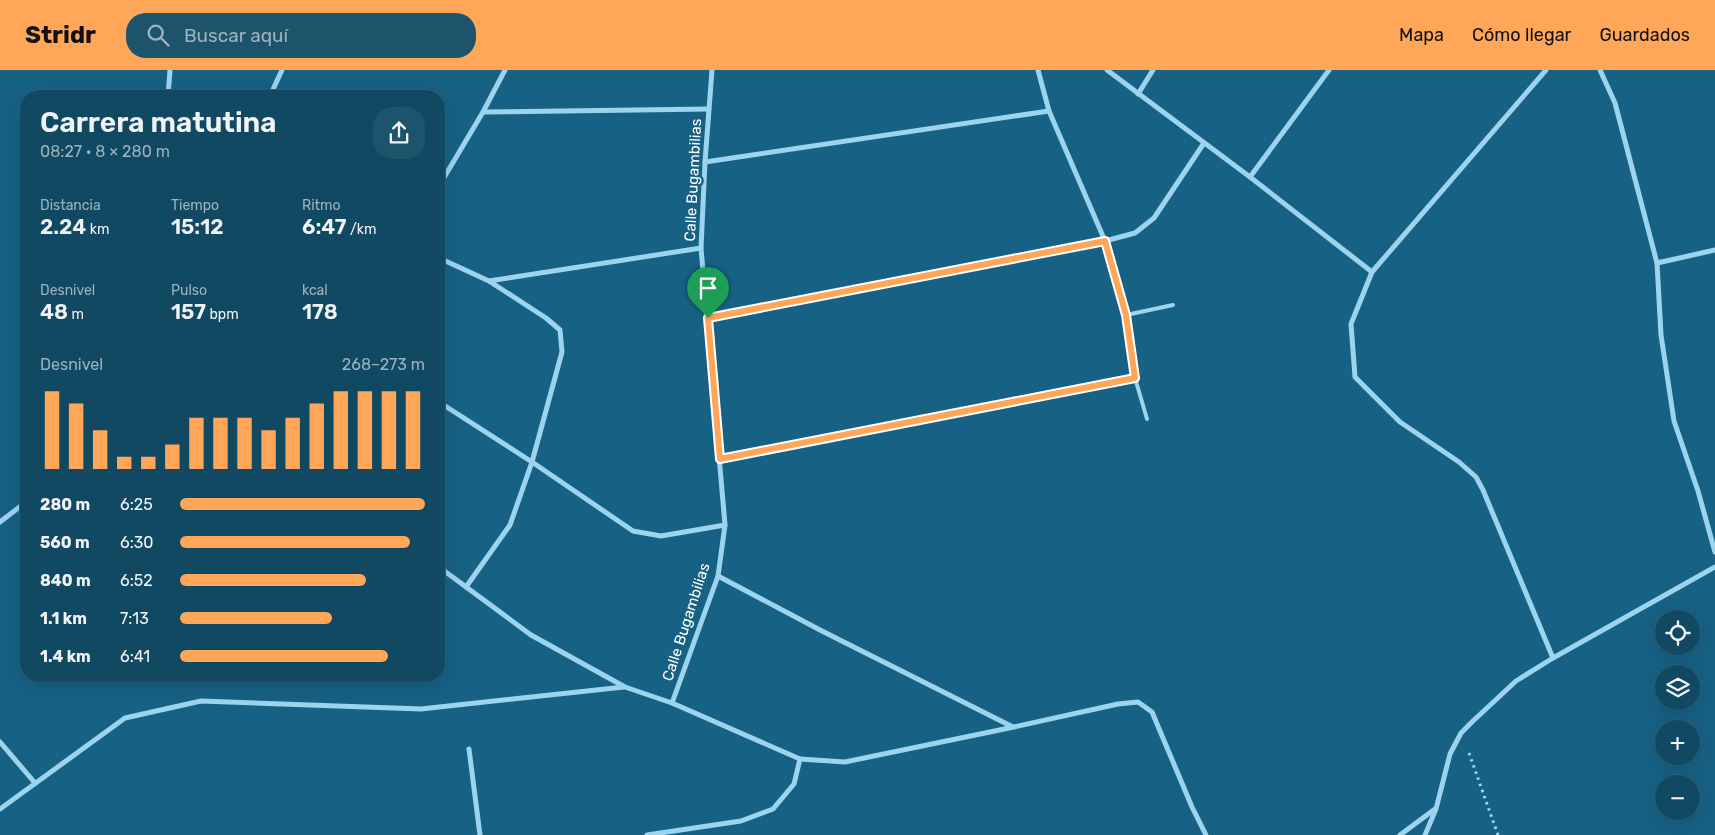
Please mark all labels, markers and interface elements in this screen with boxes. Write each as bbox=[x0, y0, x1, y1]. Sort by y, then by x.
search box bbox=[126, 13, 476, 58]
text: Stridr bbox=[25, 21, 96, 49]
icon: search bbox=[144, 21, 172, 49]
text: Buscar aquí bbox=[184, 24, 288, 47]
text: Mapa bbox=[1399, 24, 1444, 46]
text: Cómo llegar bbox=[1472, 24, 1571, 46]
text: Guardados bbox=[1599, 24, 1690, 46]
text: Carrera matutina bbox=[40, 106, 277, 139]
button: share bbox=[373, 107, 425, 159]
street label: Calle Bugambilias bbox=[681, 118, 705, 242]
text: 08:27 · 8 × 280 m bbox=[40, 142, 170, 161]
text: Distancia bbox=[40, 197, 101, 214]
text: Tiempo bbox=[171, 197, 219, 214]
text: Ritmo bbox=[302, 197, 341, 214]
text: 2.24 bbox=[40, 214, 86, 239]
text: 15:12 bbox=[171, 214, 224, 239]
text: 6:47 bbox=[302, 214, 347, 239]
text: km bbox=[86, 221, 109, 238]
text: /km bbox=[347, 221, 376, 238]
pin bbox=[687, 267, 729, 318]
icon: arrive bbox=[694, 274, 722, 302]
text: Desnivel bbox=[40, 282, 95, 299]
text: Pulso bbox=[171, 282, 207, 299]
text: kcal bbox=[302, 282, 328, 299]
text: 48 bbox=[40, 299, 68, 324]
text: 157 bbox=[171, 299, 206, 324]
text: 178 bbox=[302, 299, 338, 324]
text: m bbox=[68, 306, 84, 323]
text: bpm bbox=[206, 306, 239, 323]
text: Desnivel bbox=[40, 355, 103, 374]
text: 268–273 m bbox=[342, 355, 425, 374]
text: 280 m bbox=[40, 495, 90, 514]
text: 6:25 bbox=[120, 495, 153, 514]
text: 560 m bbox=[40, 533, 90, 552]
text: 6:30 bbox=[120, 533, 154, 552]
street label: Calle Bugambilias bbox=[658, 560, 714, 683]
text: 840 m bbox=[40, 571, 91, 590]
text: 6:52 bbox=[120, 571, 153, 590]
text: 1.1 km bbox=[40, 609, 87, 628]
text: 7:13 bbox=[120, 609, 149, 628]
map controls bbox=[1655, 610, 1700, 820]
button: locate bbox=[1655, 610, 1700, 655]
text: 1.4 km bbox=[40, 647, 91, 666]
text: 6:41 bbox=[120, 647, 150, 666]
button: layers bbox=[1655, 665, 1700, 710]
button: + bbox=[1655, 720, 1700, 765]
button: − bbox=[1655, 775, 1700, 820]

